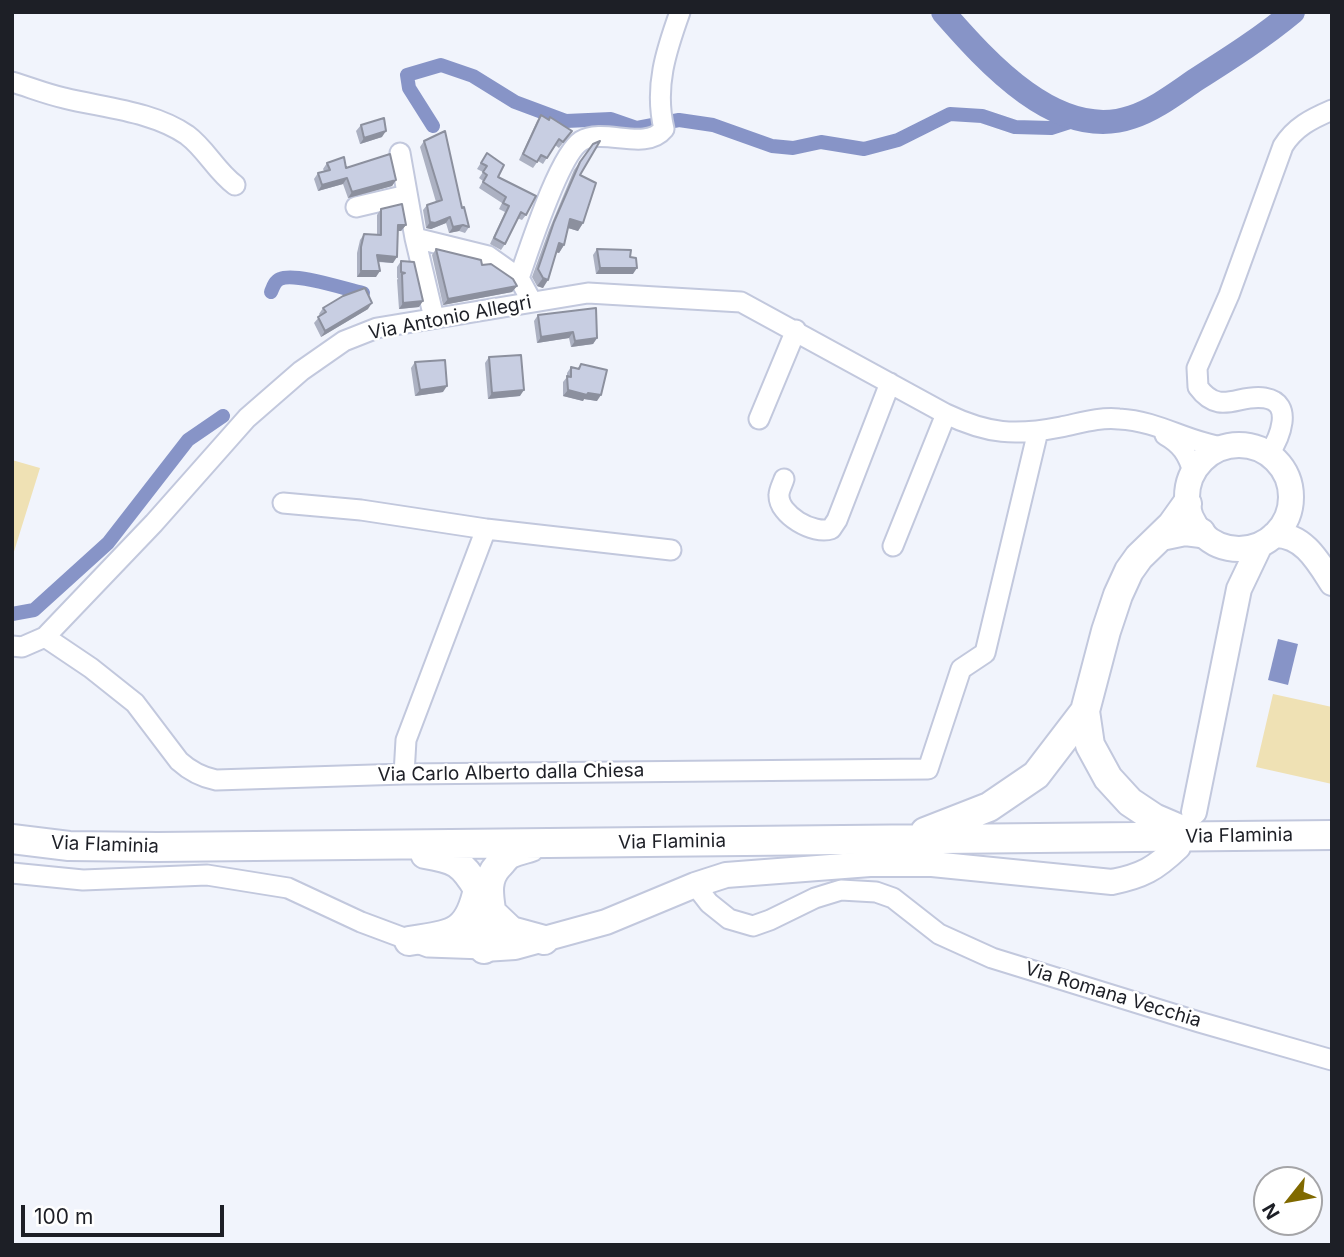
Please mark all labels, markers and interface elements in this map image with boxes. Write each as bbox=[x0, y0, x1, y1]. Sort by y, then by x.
street label: Via Antonio Allegri bbox=[367, 291, 533, 345]
street label: Via Carlo Alberto dalla Chiesa bbox=[377, 759, 645, 787]
street label: Via Flaminia bbox=[1185, 824, 1293, 848]
street label: Via Flaminia bbox=[618, 830, 726, 854]
street label: Via Flaminia bbox=[51, 832, 159, 858]
street label: Via Romana Vecchia bbox=[1022, 957, 1204, 1033]
north arrow bbox=[1253, 1166, 1323, 1236]
scale bar bbox=[24, 1190, 228, 1234]
text: N bbox=[1258, 1199, 1285, 1223]
text: 100 m bbox=[34, 1204, 93, 1229]

